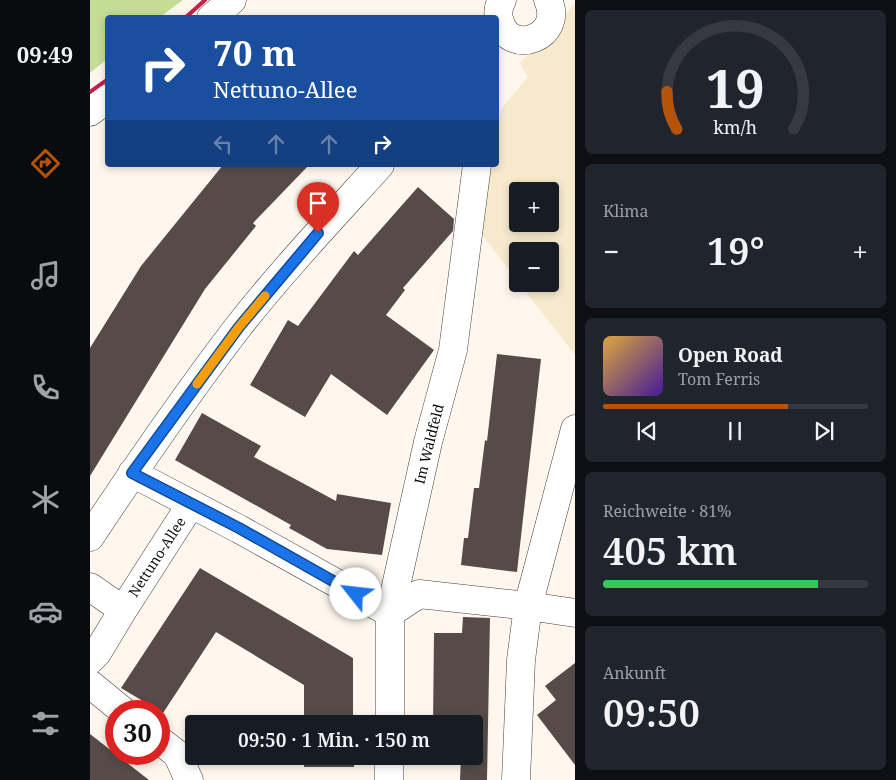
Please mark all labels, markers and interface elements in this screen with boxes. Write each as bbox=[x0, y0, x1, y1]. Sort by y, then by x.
text: 70 m bbox=[213, 29, 296, 76]
icon: right bbox=[130, 35, 195, 100]
text: 09:49 bbox=[17, 39, 73, 69]
text: 19 bbox=[706, 52, 765, 123]
text: Nettuno-Allee bbox=[213, 74, 357, 104]
text: km/h bbox=[714, 115, 757, 139]
icon: left bbox=[209, 130, 237, 158]
icon: ahead bbox=[262, 130, 290, 158]
icon: ahead bbox=[315, 130, 343, 158]
icon: right bbox=[368, 130, 396, 158]
icon: directions bbox=[28, 146, 63, 181]
pin bbox=[297, 182, 339, 233]
map controls bbox=[509, 182, 559, 292]
button: + bbox=[509, 182, 559, 232]
icon: arrive bbox=[304, 189, 332, 217]
text: Klima bbox=[603, 200, 648, 222]
text: 19° bbox=[707, 224, 765, 276]
text: − bbox=[603, 232, 619, 270]
text: + bbox=[852, 232, 868, 270]
button: − bbox=[509, 242, 559, 292]
icon: music bbox=[28, 258, 63, 293]
text: Open Road bbox=[678, 342, 783, 368]
text: Tom Ferris bbox=[678, 368, 760, 390]
icon: phone bbox=[28, 370, 63, 405]
street label: Im Waldfeld bbox=[409, 401, 448, 486]
icon: previous bbox=[633, 417, 661, 445]
icon: pause bbox=[721, 417, 749, 445]
icon: next bbox=[810, 417, 838, 445]
icon: climate bbox=[28, 482, 63, 517]
text: Reichweite · 81% bbox=[603, 500, 731, 522]
street label: Nettuno-Allee bbox=[124, 513, 190, 600]
text: 405 km bbox=[603, 524, 737, 576]
position arrow bbox=[329, 567, 381, 619]
icon: car bbox=[28, 594, 63, 629]
text: Ankunft bbox=[603, 662, 666, 684]
text: 09:50 bbox=[603, 686, 700, 738]
speed limit sign: 30 bbox=[105, 700, 170, 765]
icon: filters bbox=[28, 706, 63, 741]
text: 09:50 · 1 Min. · 150 m bbox=[238, 727, 430, 753]

